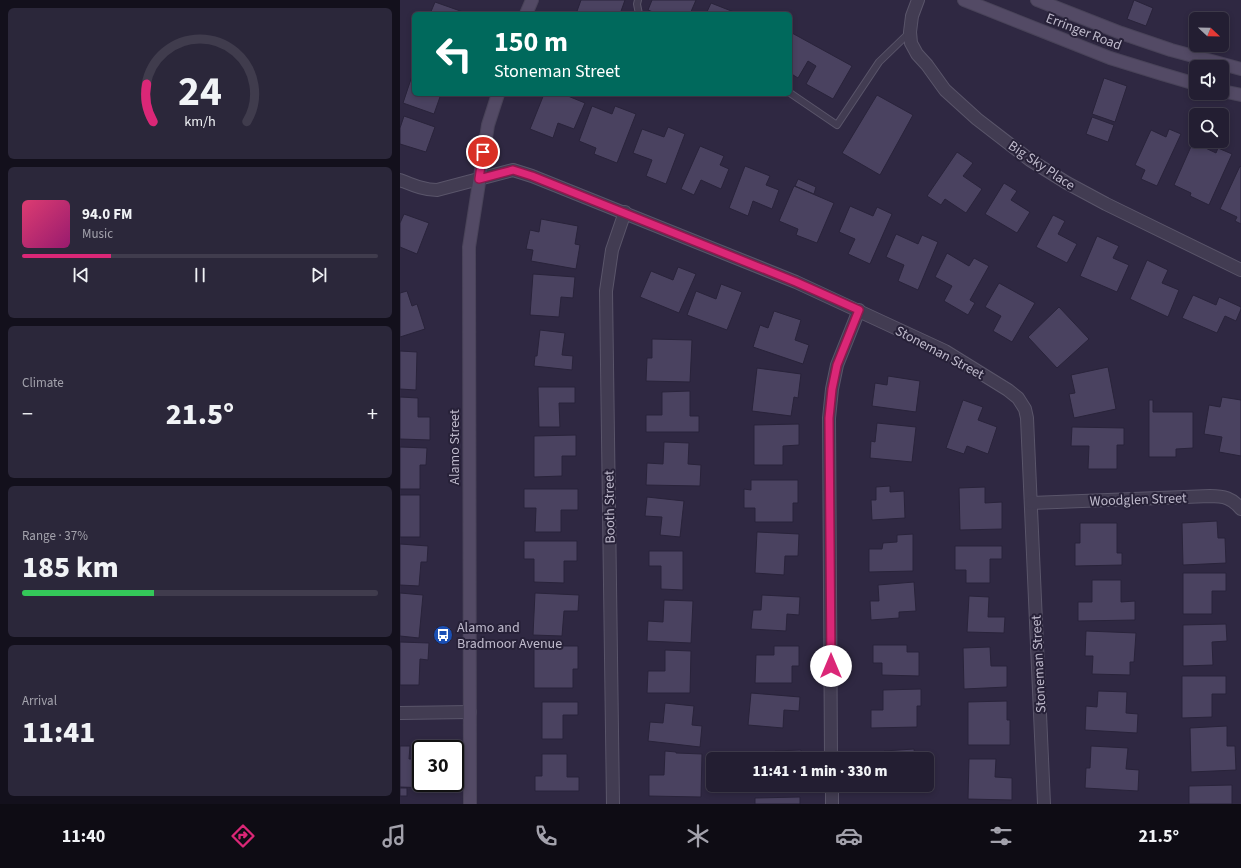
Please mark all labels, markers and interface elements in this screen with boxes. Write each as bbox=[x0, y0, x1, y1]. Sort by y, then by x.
street label: Erringer Road bbox=[1043, 8, 1124, 56]
north arrow bbox=[1189, 12, 1229, 52]
map controls bbox=[1189, 12, 1229, 148]
text: 150 m bbox=[494, 22, 568, 62]
icon: left bbox=[428, 28, 480, 80]
text: Stoneman Street bbox=[494, 59, 620, 84]
button: sound bbox=[1189, 60, 1229, 100]
text: 24 bbox=[178, 61, 222, 121]
button: search bbox=[1189, 108, 1229, 148]
text: km/h bbox=[184, 110, 216, 131]
pin bbox=[466, 135, 500, 169]
street label: Big Sky Place bbox=[1004, 136, 1079, 196]
icon: arrive bbox=[472, 141, 494, 163]
text: 94.0 FM bbox=[82, 204, 133, 225]
text: Music bbox=[82, 225, 113, 243]
icon: previous bbox=[70, 264, 92, 286]
icon: pause bbox=[189, 264, 211, 286]
icon: next bbox=[308, 264, 330, 286]
street label: Stoneman Street bbox=[892, 321, 988, 385]
text: Climate bbox=[22, 374, 64, 392]
text: 21.5° bbox=[166, 393, 234, 436]
text: − bbox=[22, 398, 33, 430]
text: + bbox=[367, 398, 378, 430]
street label: Alamo Street bbox=[445, 409, 465, 485]
street label: Booth Street bbox=[599, 470, 621, 544]
street label: Woodglen Street bbox=[1089, 488, 1187, 512]
text: Range · 37% bbox=[22, 527, 88, 545]
text: 185 km bbox=[22, 546, 119, 589]
street label: Stoneman Street bbox=[1026, 614, 1052, 713]
place label: Alamo and Bradmoor Avenue bbox=[457, 618, 562, 654]
bus stop icon: Alamo and Bradmoor Avenue bbox=[432, 624, 454, 646]
position arrow bbox=[810, 645, 852, 687]
text: Arrival bbox=[22, 692, 57, 710]
text: 11:41 bbox=[22, 711, 95, 754]
speed limit sign: 30 bbox=[412, 740, 464, 792]
text: 11:41 · 1 min · 330 m bbox=[753, 761, 887, 782]
icon: directions bbox=[229, 822, 257, 850]
icon: music bbox=[380, 822, 408, 850]
icon: phone bbox=[532, 822, 560, 850]
icon: climate bbox=[684, 822, 712, 850]
icon: car bbox=[835, 822, 863, 850]
icon: filters bbox=[987, 822, 1015, 850]
text: 11:40 bbox=[62, 824, 105, 849]
text: 21.5° bbox=[1139, 824, 1179, 849]

